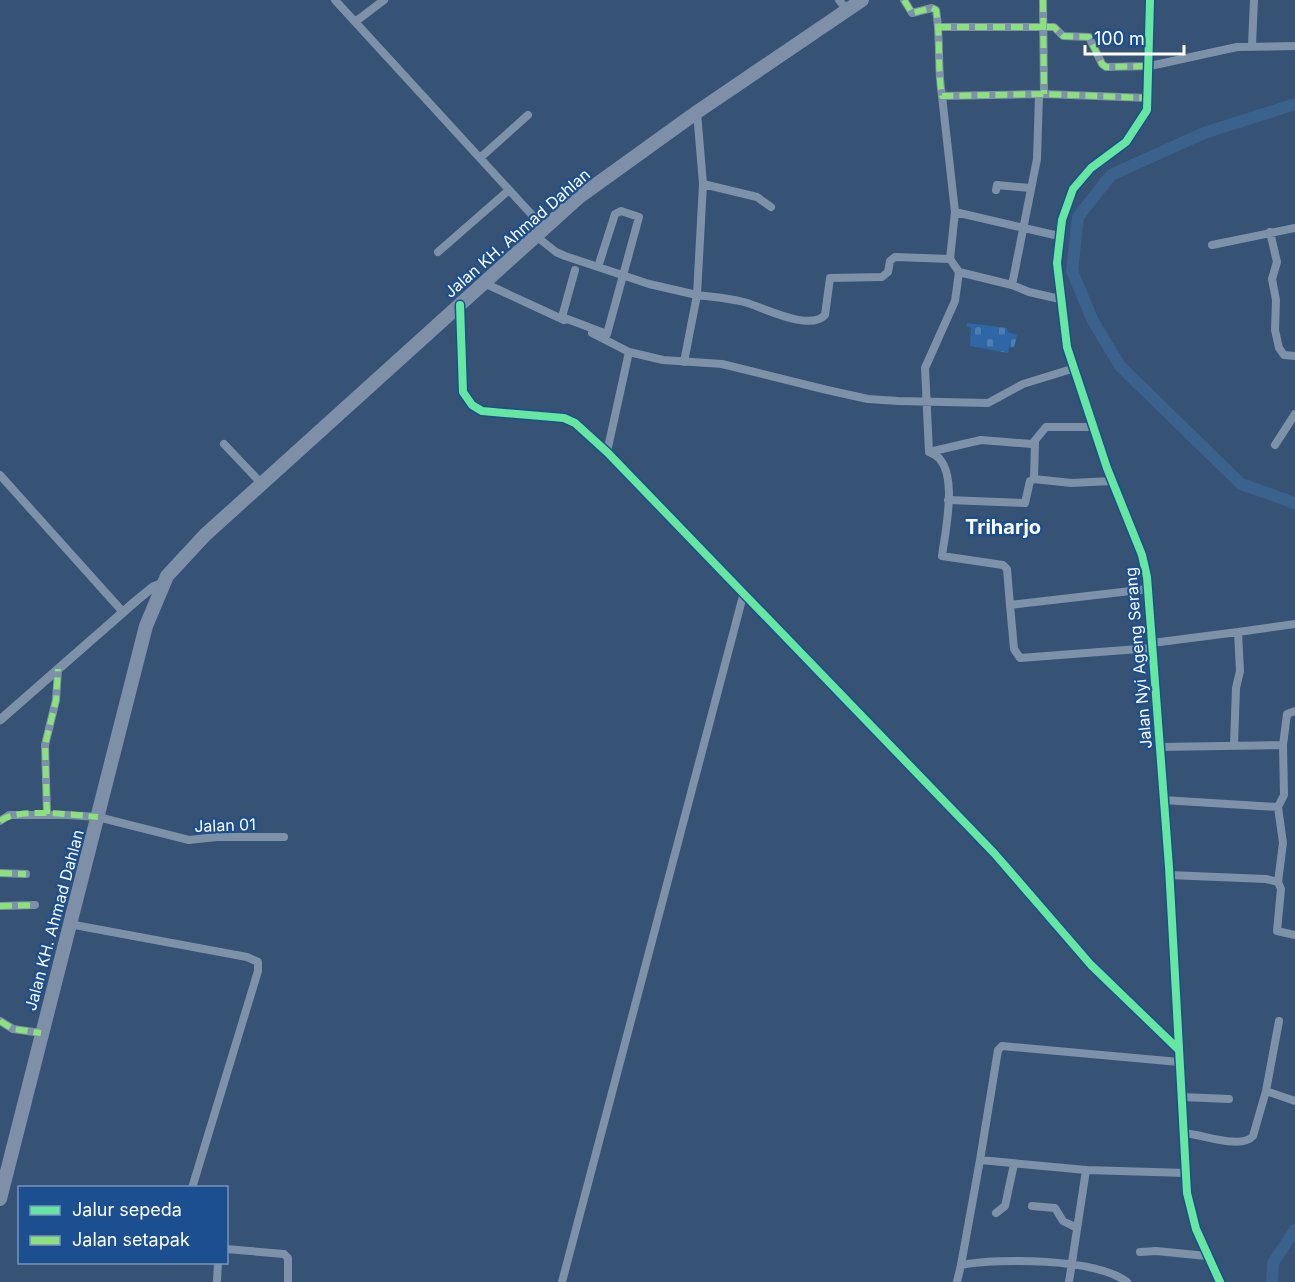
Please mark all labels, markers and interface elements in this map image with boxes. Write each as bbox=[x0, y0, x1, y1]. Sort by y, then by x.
scale bar bbox=[1085, 18, 1184, 56]
text: 100 m bbox=[1094, 28, 1145, 49]
street label: Jalan KH. Ahmad Dahlan bbox=[440, 164, 594, 302]
district label: Triharjo bbox=[965, 515, 1041, 539]
street label: Jalan Nyi Ageng Serang bbox=[1120, 566, 1156, 750]
street label: Jalan 01 bbox=[194, 814, 256, 836]
street label: Jalan KH. Ahmad Dahlan bbox=[20, 827, 88, 1013]
legend bbox=[18, 1186, 228, 1264]
text: Jalur sepeda bbox=[72, 1199, 182, 1220]
text: Jalan setapak bbox=[72, 1229, 190, 1250]

